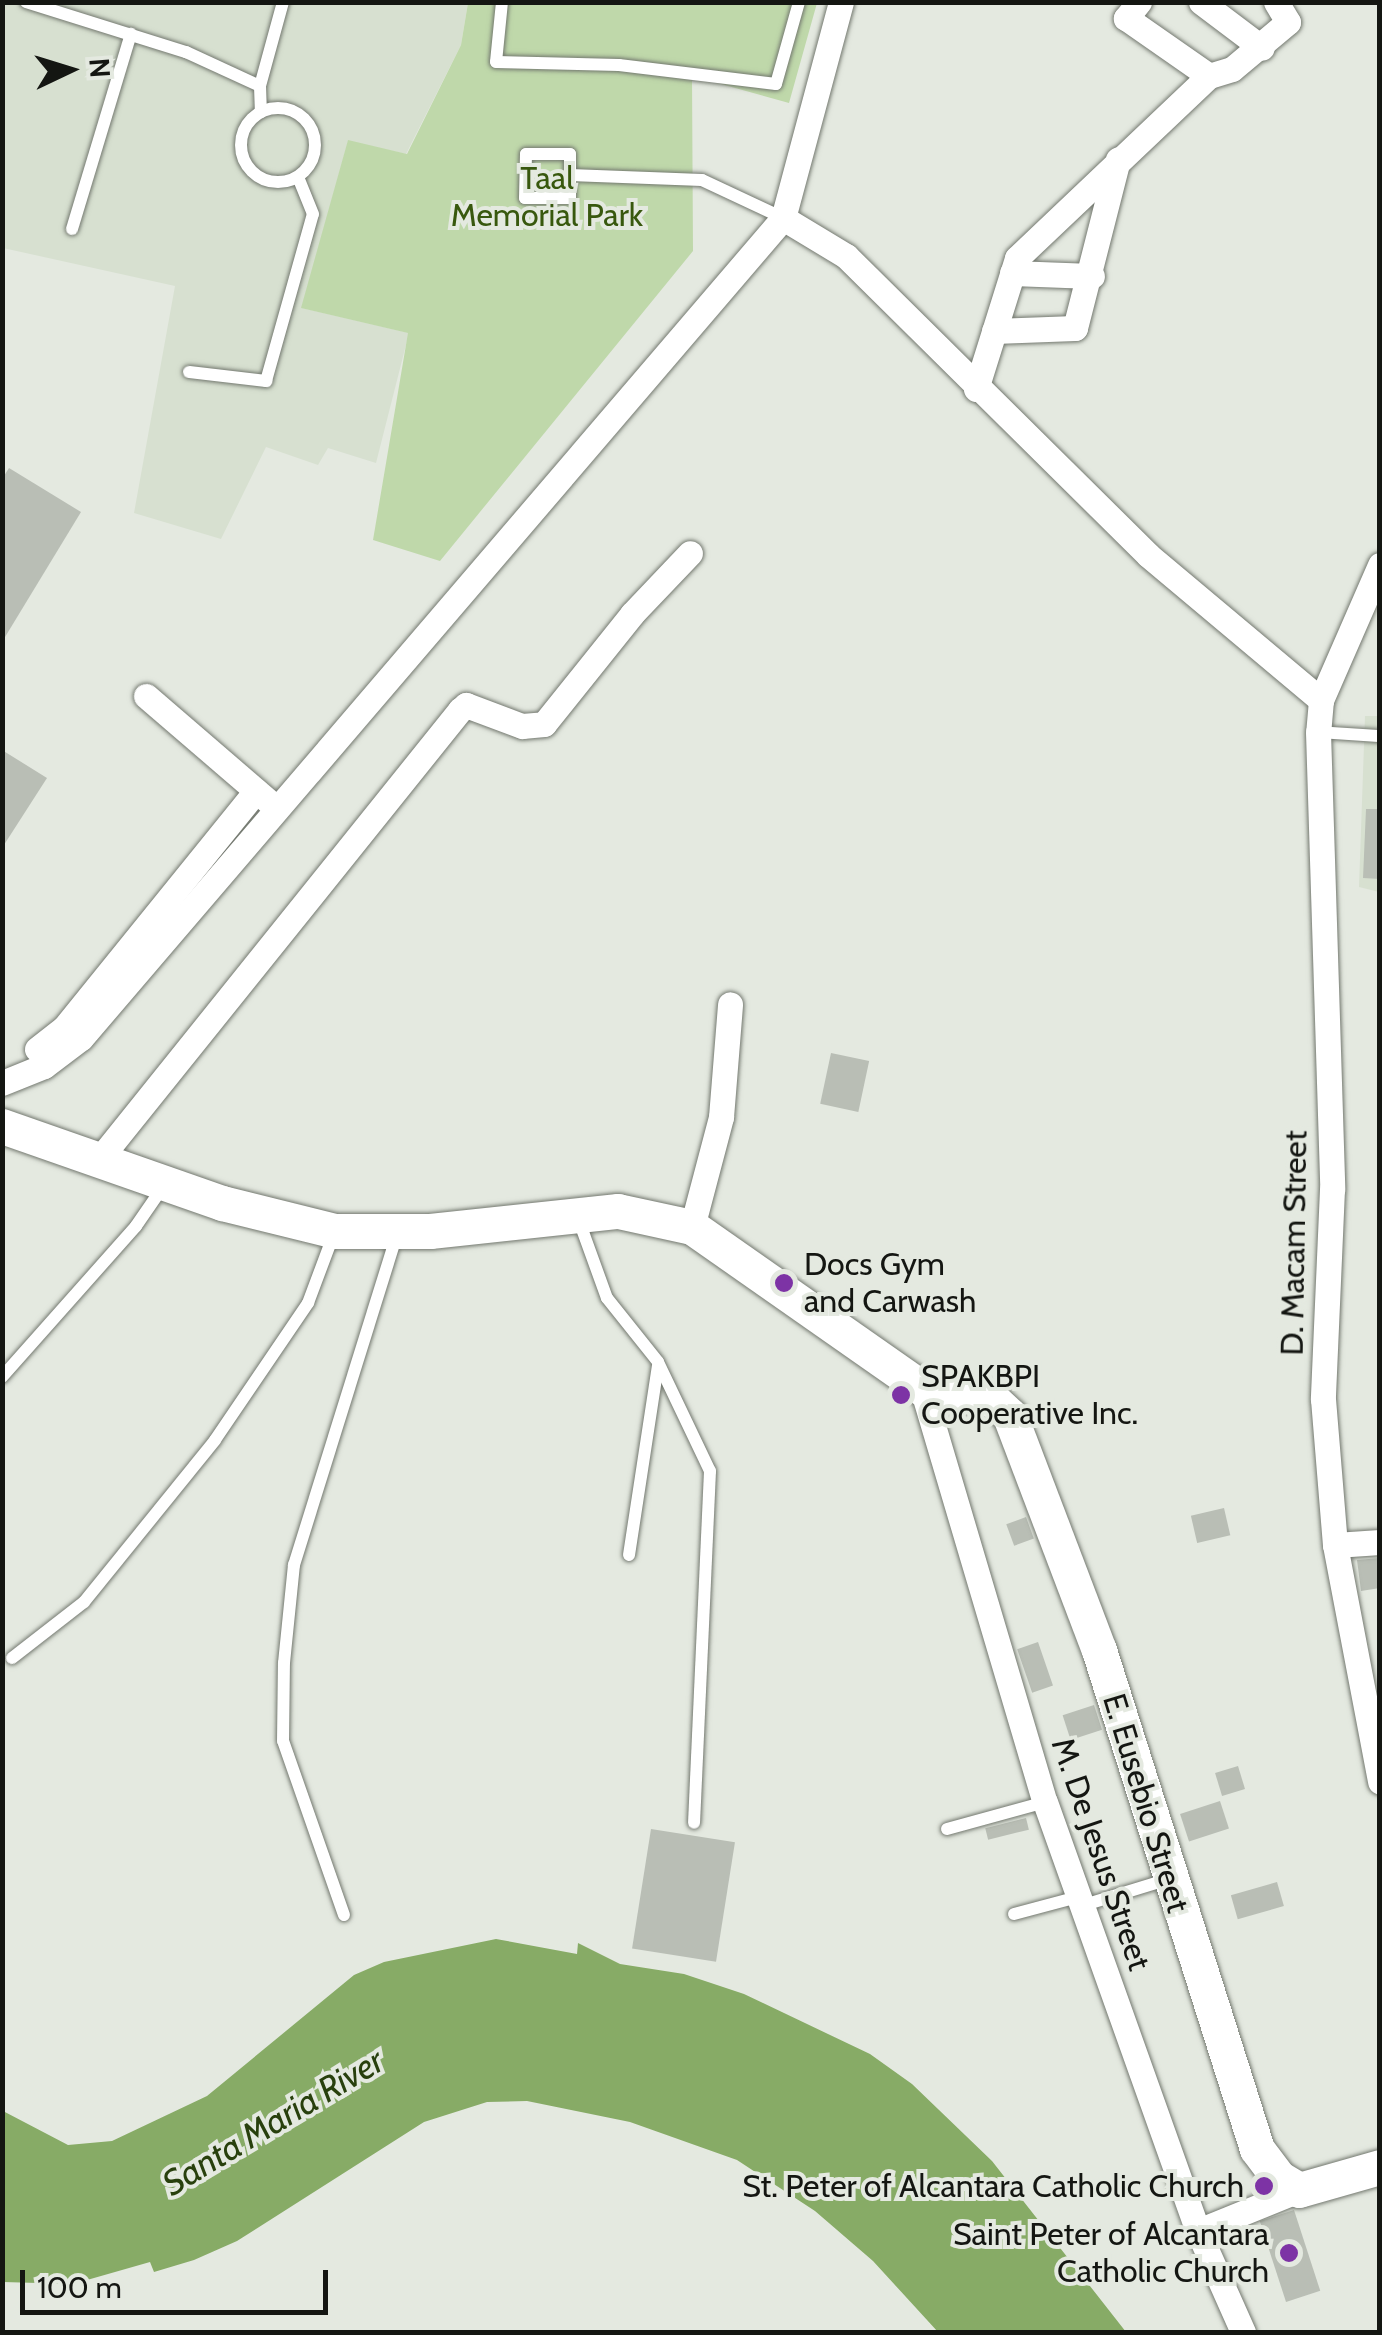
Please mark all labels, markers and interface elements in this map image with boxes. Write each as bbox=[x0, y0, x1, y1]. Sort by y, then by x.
north arrow bbox=[20, 20, 120, 120]
text: N bbox=[82, 57, 118, 79]
park label: Taal Memorial Park bbox=[451, 160, 643, 235]
street label: D. Macam Street bbox=[1273, 1130, 1315, 1356]
place label: Docs Gym and Carwash bbox=[804, 1246, 976, 1321]
marker: Docs Gym and Carwash bbox=[773, 1272, 795, 1294]
place label: SPAKBPI Cooperative Inc. bbox=[921, 1358, 1138, 1433]
marker: SPAKBPI Cooperative Inc. bbox=[890, 1384, 912, 1406]
street label: E. Eusebio Street bbox=[1094, 1689, 1198, 1917]
street label: M. De Jesus Street bbox=[1043, 1733, 1159, 1975]
water label: Santa Maria River bbox=[155, 2040, 391, 2204]
place label: St. Peter of Alcantara Catholic Church bbox=[742, 2167, 1244, 2205]
marker: St. Peter of Alcantara Catholic Church bbox=[1253, 2175, 1275, 2197]
place label: Saint Peter of Alcantara Catholic Church bbox=[953, 2216, 1269, 2291]
marker: Saint Peter of Alcantara Catholic Church bbox=[1278, 2242, 1300, 2264]
scale bar bbox=[25, 2250, 332, 2312]
text: 100 m bbox=[37, 2269, 122, 2306]

